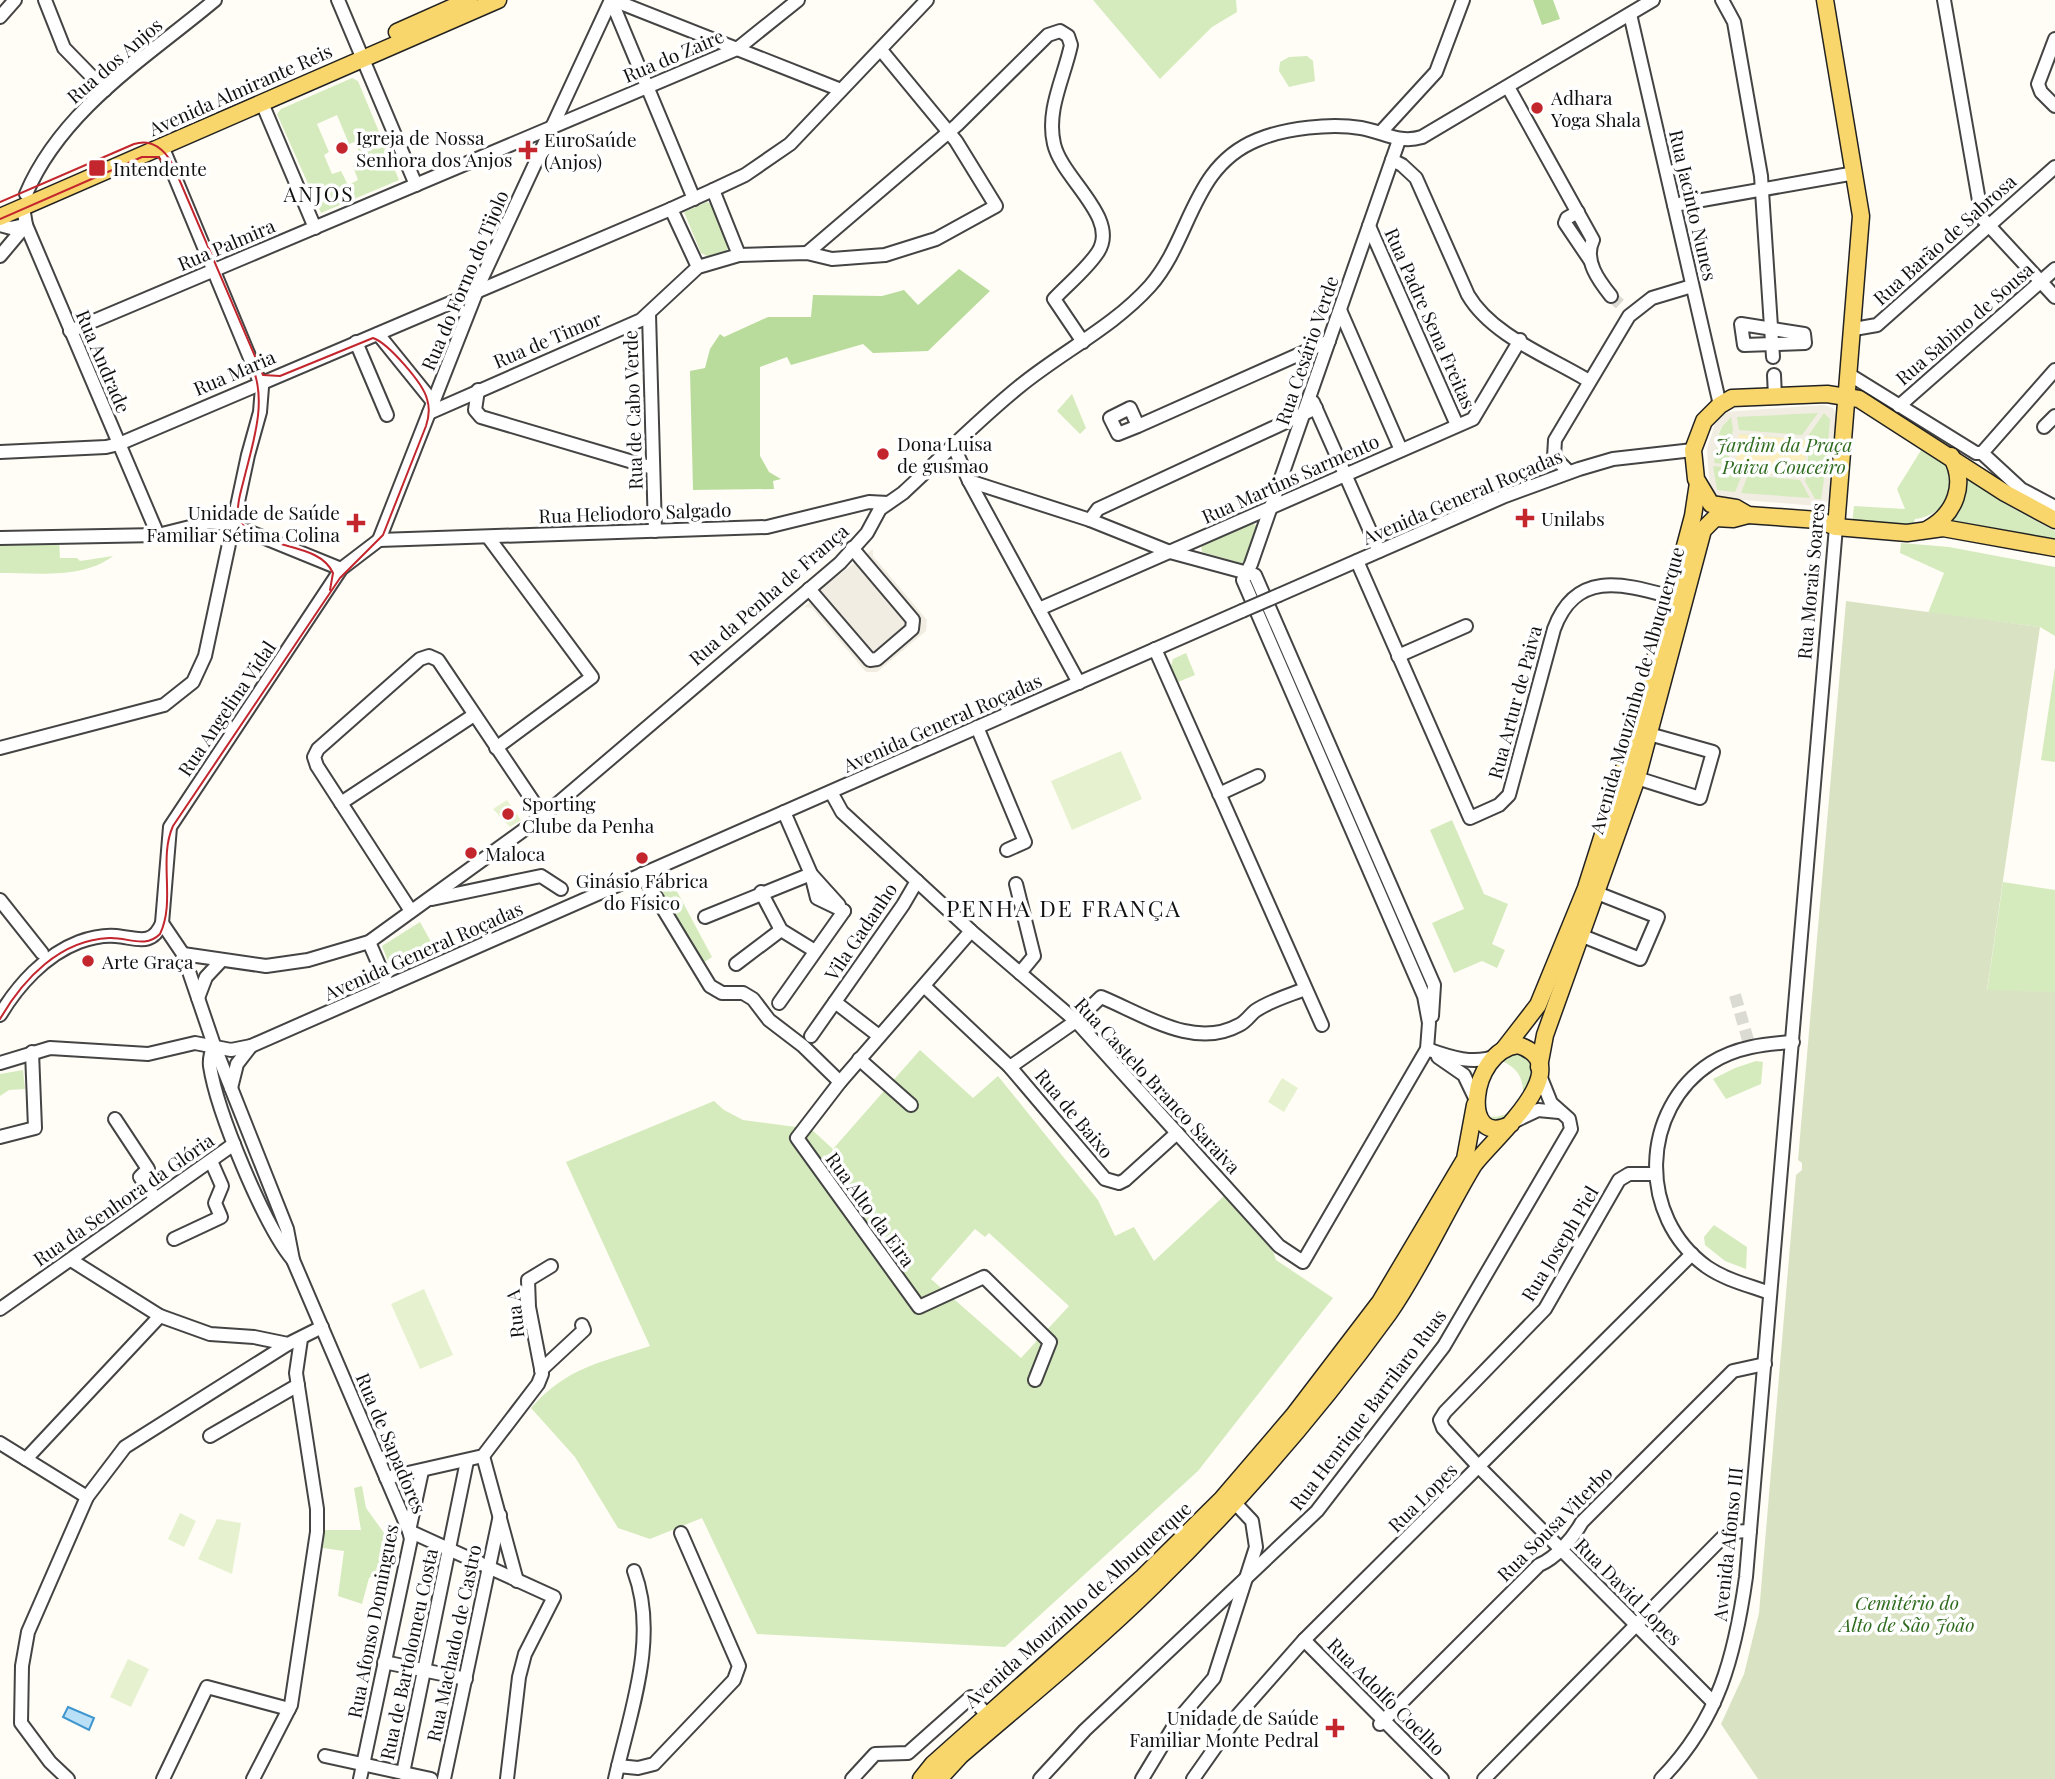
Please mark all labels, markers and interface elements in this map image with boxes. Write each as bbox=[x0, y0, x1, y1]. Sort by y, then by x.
street label: Rua dos Anjos bbox=[61, 11, 167, 109]
street label: Rua do Zaire bbox=[618, 22, 728, 88]
street label: Avenida Almirante Reis bbox=[143, 37, 336, 142]
place label: Adhara Yoga Shala bbox=[1550, 84, 1642, 132]
marker: Adhara Yoga Shala bbox=[1529, 100, 1545, 116]
place label: Igreja de Nossa Senhora dos Anjos bbox=[356, 124, 513, 172]
place label: EuroSaúde (Anjos) bbox=[544, 126, 637, 174]
street label: Rua Jacinto Nunes bbox=[1664, 127, 1724, 283]
marker: Igreja de Nossa Senhora dos Anjos bbox=[334, 140, 350, 156]
marker: EuroSaúde (Anjos) bbox=[518, 140, 538, 160]
place label: Intendente bbox=[113, 155, 207, 181]
marker: Intendente bbox=[87, 158, 107, 178]
street label: Rua Barão de Sabrosa bbox=[1867, 167, 2021, 310]
district label: ANJOS bbox=[282, 179, 355, 207]
street label: Rua do Forno do Tijolo bbox=[414, 186, 514, 374]
street label: Rua Palmira bbox=[173, 212, 279, 276]
street label: Rua Padre Sena Freitas bbox=[1379, 224, 1483, 412]
street label: Rua Sabino de Sousa bbox=[1889, 255, 2039, 390]
street label: Rua Cesário Verde bbox=[1268, 272, 1344, 428]
street label: Rua de Timor bbox=[489, 304, 606, 374]
street label: Rua Andrade bbox=[71, 305, 137, 417]
street label: Rua de Cabo Verde bbox=[616, 330, 648, 490]
street label: Rua Maria bbox=[189, 343, 279, 401]
street label: Rua Martins Sarmento bbox=[1197, 427, 1383, 529]
place label: Dona Luisa de gusmao bbox=[897, 430, 993, 478]
park label: Jardim da Praça Paiva Couceiro bbox=[1715, 431, 1853, 479]
street label: Avenida General Roçadas bbox=[1357, 442, 1566, 550]
marker: Dona Luisa de gusmao bbox=[875, 446, 891, 462]
street label: Rua Heliodoro Salgado bbox=[538, 496, 732, 528]
place label: Unidade de Saúde Familiar Sétima Colina bbox=[146, 499, 341, 547]
street label: Rua Morais Soares bbox=[1790, 502, 1830, 660]
place label: Unilabs bbox=[1541, 505, 1605, 531]
marker: Unilabs bbox=[1515, 508, 1535, 528]
marker: Unidade de Saúde Familiar Sétima Colina bbox=[346, 513, 366, 533]
street label: Rua da Penha de França bbox=[683, 517, 854, 671]
street label: Avenida Mouzinho de Albuquerque bbox=[1582, 544, 1689, 837]
street label: Rua Artur de Paiva bbox=[1481, 622, 1547, 782]
street label: Rua Angelina Vidal bbox=[171, 635, 281, 781]
street label: Avenida General Roçadas bbox=[838, 666, 1046, 778]
place label: Sporting Clube da Penha bbox=[522, 790, 655, 838]
marker: Sporting Clube da Penha bbox=[500, 806, 516, 822]
place label: Maloca bbox=[485, 840, 546, 866]
marker: Maloca bbox=[463, 845, 479, 861]
marker: Ginásio Fábrica do Físico bbox=[634, 850, 650, 866]
place label: Ginásio Fábrica do Físico bbox=[576, 867, 709, 915]
street label: Vila Gadanho bbox=[817, 877, 902, 986]
district label: PENHA DE FRANÇA bbox=[946, 892, 1182, 923]
street label: Avenida General Roçadas bbox=[319, 894, 527, 1006]
place label: Arte Graça bbox=[101, 948, 194, 974]
marker: Arte Graça bbox=[80, 953, 96, 969]
street label: Rua Castelo Branco Saraiva bbox=[1069, 991, 1247, 1179]
street label: Rua de Baixo bbox=[1030, 1063, 1120, 1163]
street label: Rua da Senhora da Glória bbox=[28, 1126, 219, 1271]
street label: Rua Alto da Eira bbox=[821, 1146, 922, 1272]
street label: Rua Joseph Piel bbox=[1514, 1180, 1604, 1306]
street label: Rua A bbox=[498, 1287, 529, 1340]
street label: Rua Henrique Barrilaro Ruas bbox=[1283, 1303, 1451, 1515]
street label: Rua de Sapadores bbox=[351, 1369, 433, 1517]
street label: Rua Lopes bbox=[1382, 1457, 1462, 1537]
street label: Rua Sousa Viterbo bbox=[1491, 1460, 1617, 1586]
street label: Avenida Afonso III bbox=[1706, 1466, 1748, 1623]
street label: Avenida Mouzinho de Albuquerque bbox=[957, 1495, 1196, 1714]
street label: Rua Afonso Domingues bbox=[340, 1522, 404, 1720]
street label: Rua David Lopes bbox=[1570, 1532, 1688, 1650]
street label: Rua Machado de Castro bbox=[419, 1542, 487, 1744]
street label: Rua de Bartolomeu Costa bbox=[373, 1545, 443, 1762]
park label: Cemitério do Alto de São João bbox=[1837, 1589, 1975, 1637]
street label: Rua Adolfo Coelho bbox=[1322, 1631, 1452, 1761]
place label: Unidade de Saúde Familiar Monte Pedral bbox=[1129, 1704, 1320, 1752]
marker: Unidade de Saúde Familiar Monte Pedral bbox=[1325, 1718, 1345, 1738]

